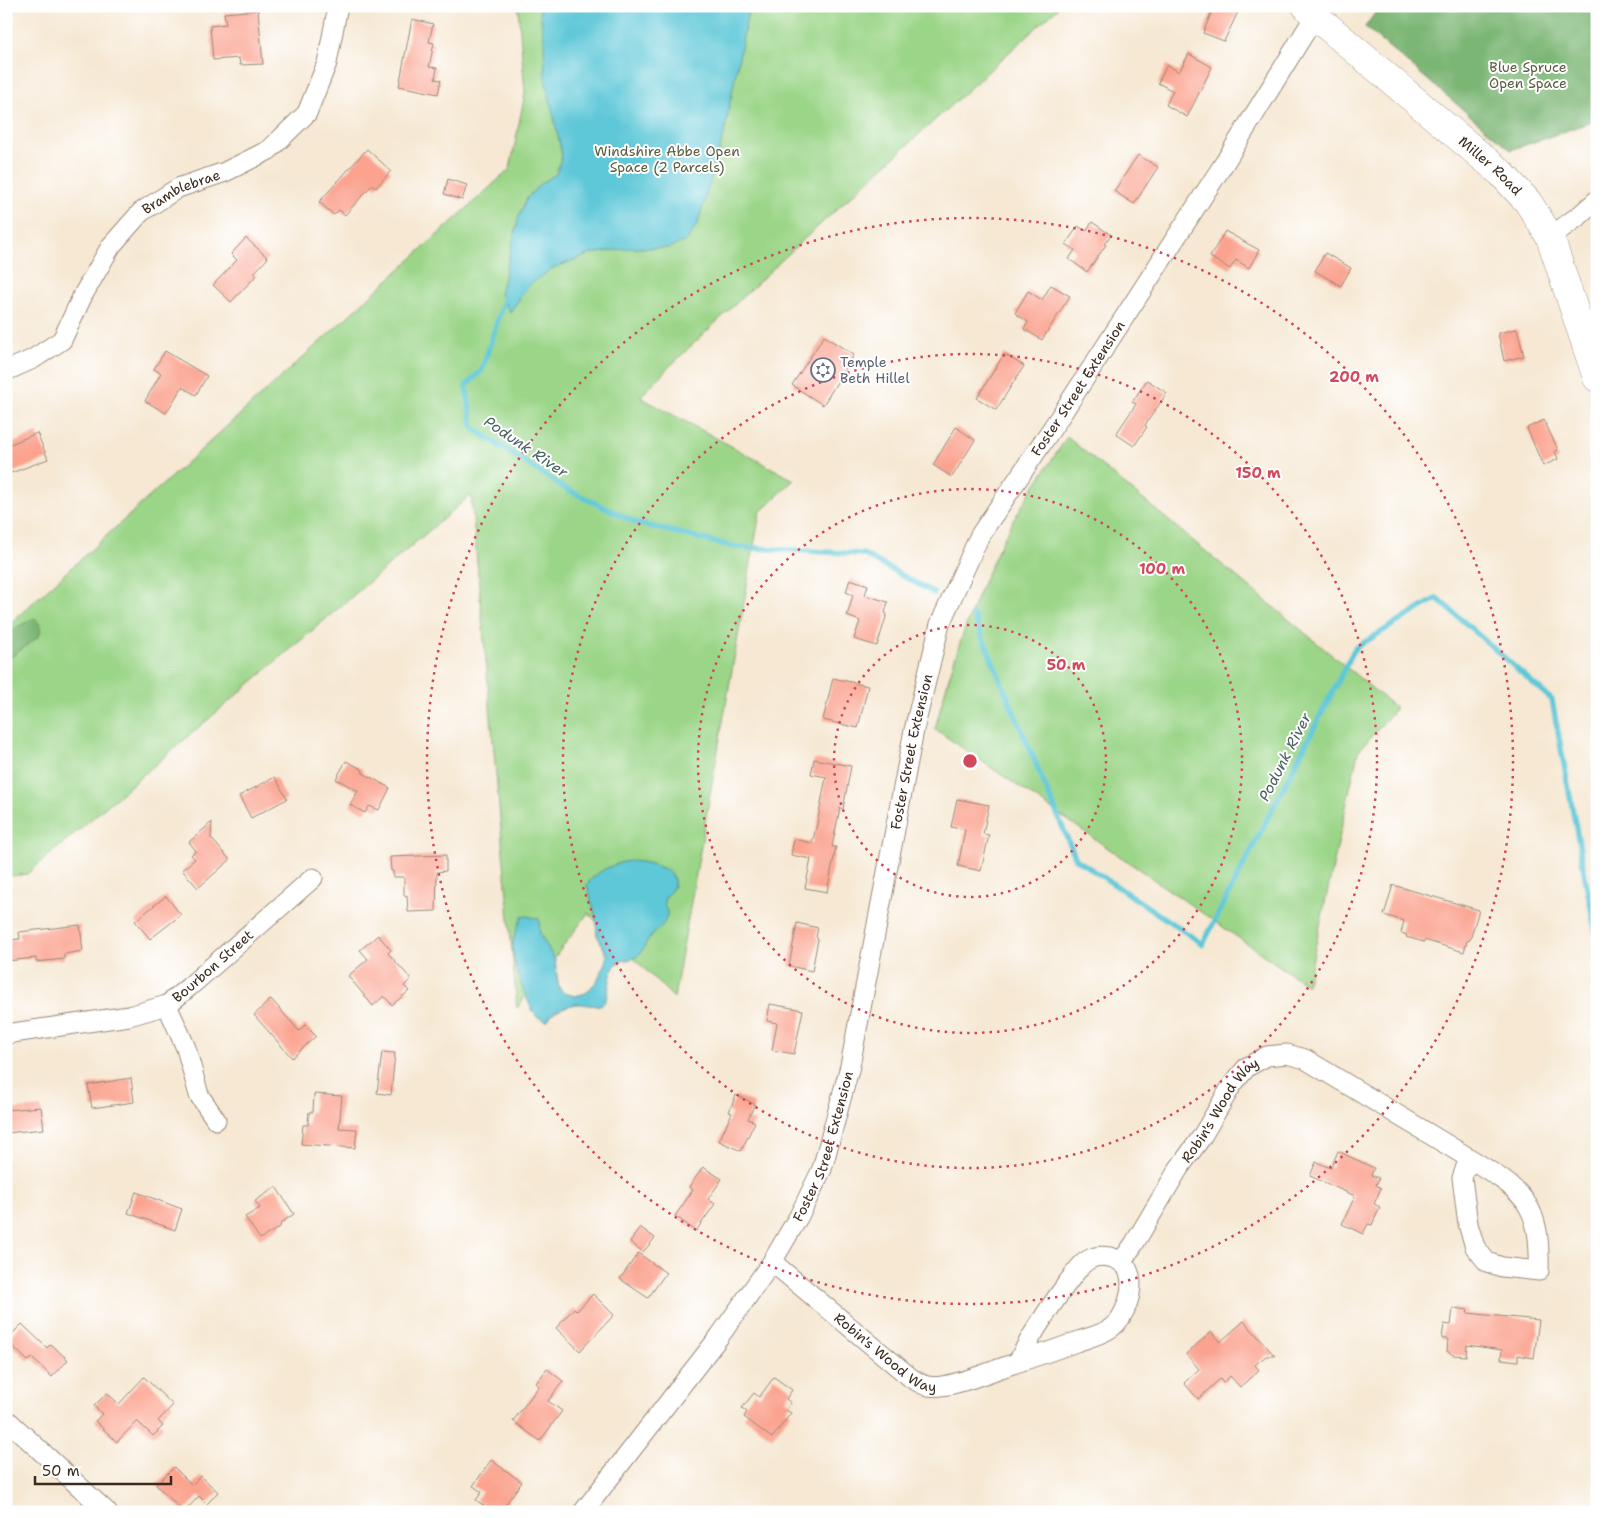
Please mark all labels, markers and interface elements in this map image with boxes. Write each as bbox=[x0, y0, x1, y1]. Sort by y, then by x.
park label: Blue Spruce Open Space bbox=[1489, 58, 1567, 92]
street label: Miller Road bbox=[1455, 132, 1526, 199]
park label: Windshire Abbe Open Space (2 Parcels) bbox=[594, 142, 740, 176]
street label: Bramblebrae bbox=[138, 165, 223, 218]
street label: Foster Street Extension bbox=[1027, 317, 1129, 460]
place label: Temple Beth Hillel bbox=[840, 353, 910, 387]
synagogue icon: Temple Beth Hillel bbox=[810, 357, 836, 383]
text: 200 m bbox=[1329, 367, 1379, 387]
water label: Podunk River bbox=[480, 412, 572, 483]
text: 150 m bbox=[1235, 463, 1281, 483]
text: 100 m bbox=[1139, 559, 1185, 579]
text: 50 m bbox=[1047, 655, 1086, 675]
street label: Foster Street Extension bbox=[886, 672, 937, 831]
water label: Podunk River bbox=[1254, 709, 1316, 805]
centre of rings bbox=[961, 752, 979, 770]
street label: Bourbon Street bbox=[168, 926, 257, 1006]
street label: Robin's Wood Way bbox=[1177, 1053, 1262, 1166]
street label: Foster Street Extension bbox=[789, 1069, 857, 1225]
street label: Robin's Wood Way bbox=[830, 1309, 937, 1396]
scale bar bbox=[35, 1453, 171, 1485]
text: 50 m bbox=[42, 1461, 80, 1481]

